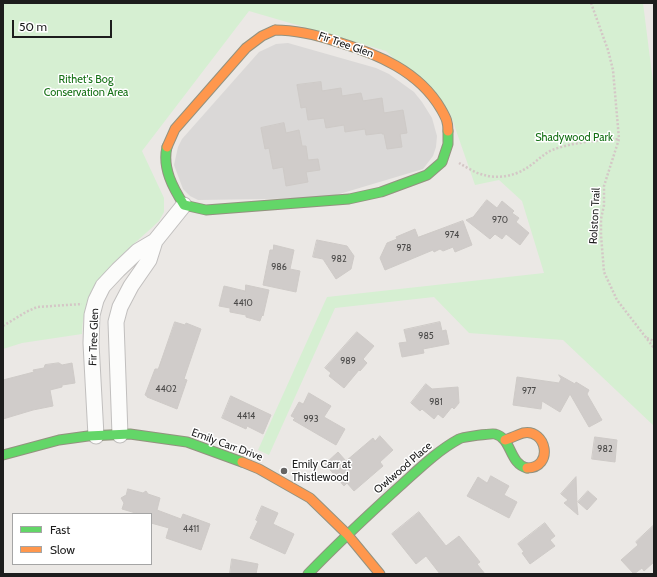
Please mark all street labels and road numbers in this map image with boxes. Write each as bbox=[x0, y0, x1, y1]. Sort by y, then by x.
street label: Fir Tree Glen bbox=[317, 29, 375, 61]
street label: Rolston Trail bbox=[587, 187, 603, 245]
street label: Fir Tree Glen bbox=[86, 308, 102, 366]
street label: Emily Carr Drive bbox=[190, 426, 264, 464]
street label: Owlwood Place bbox=[371, 439, 435, 497]

